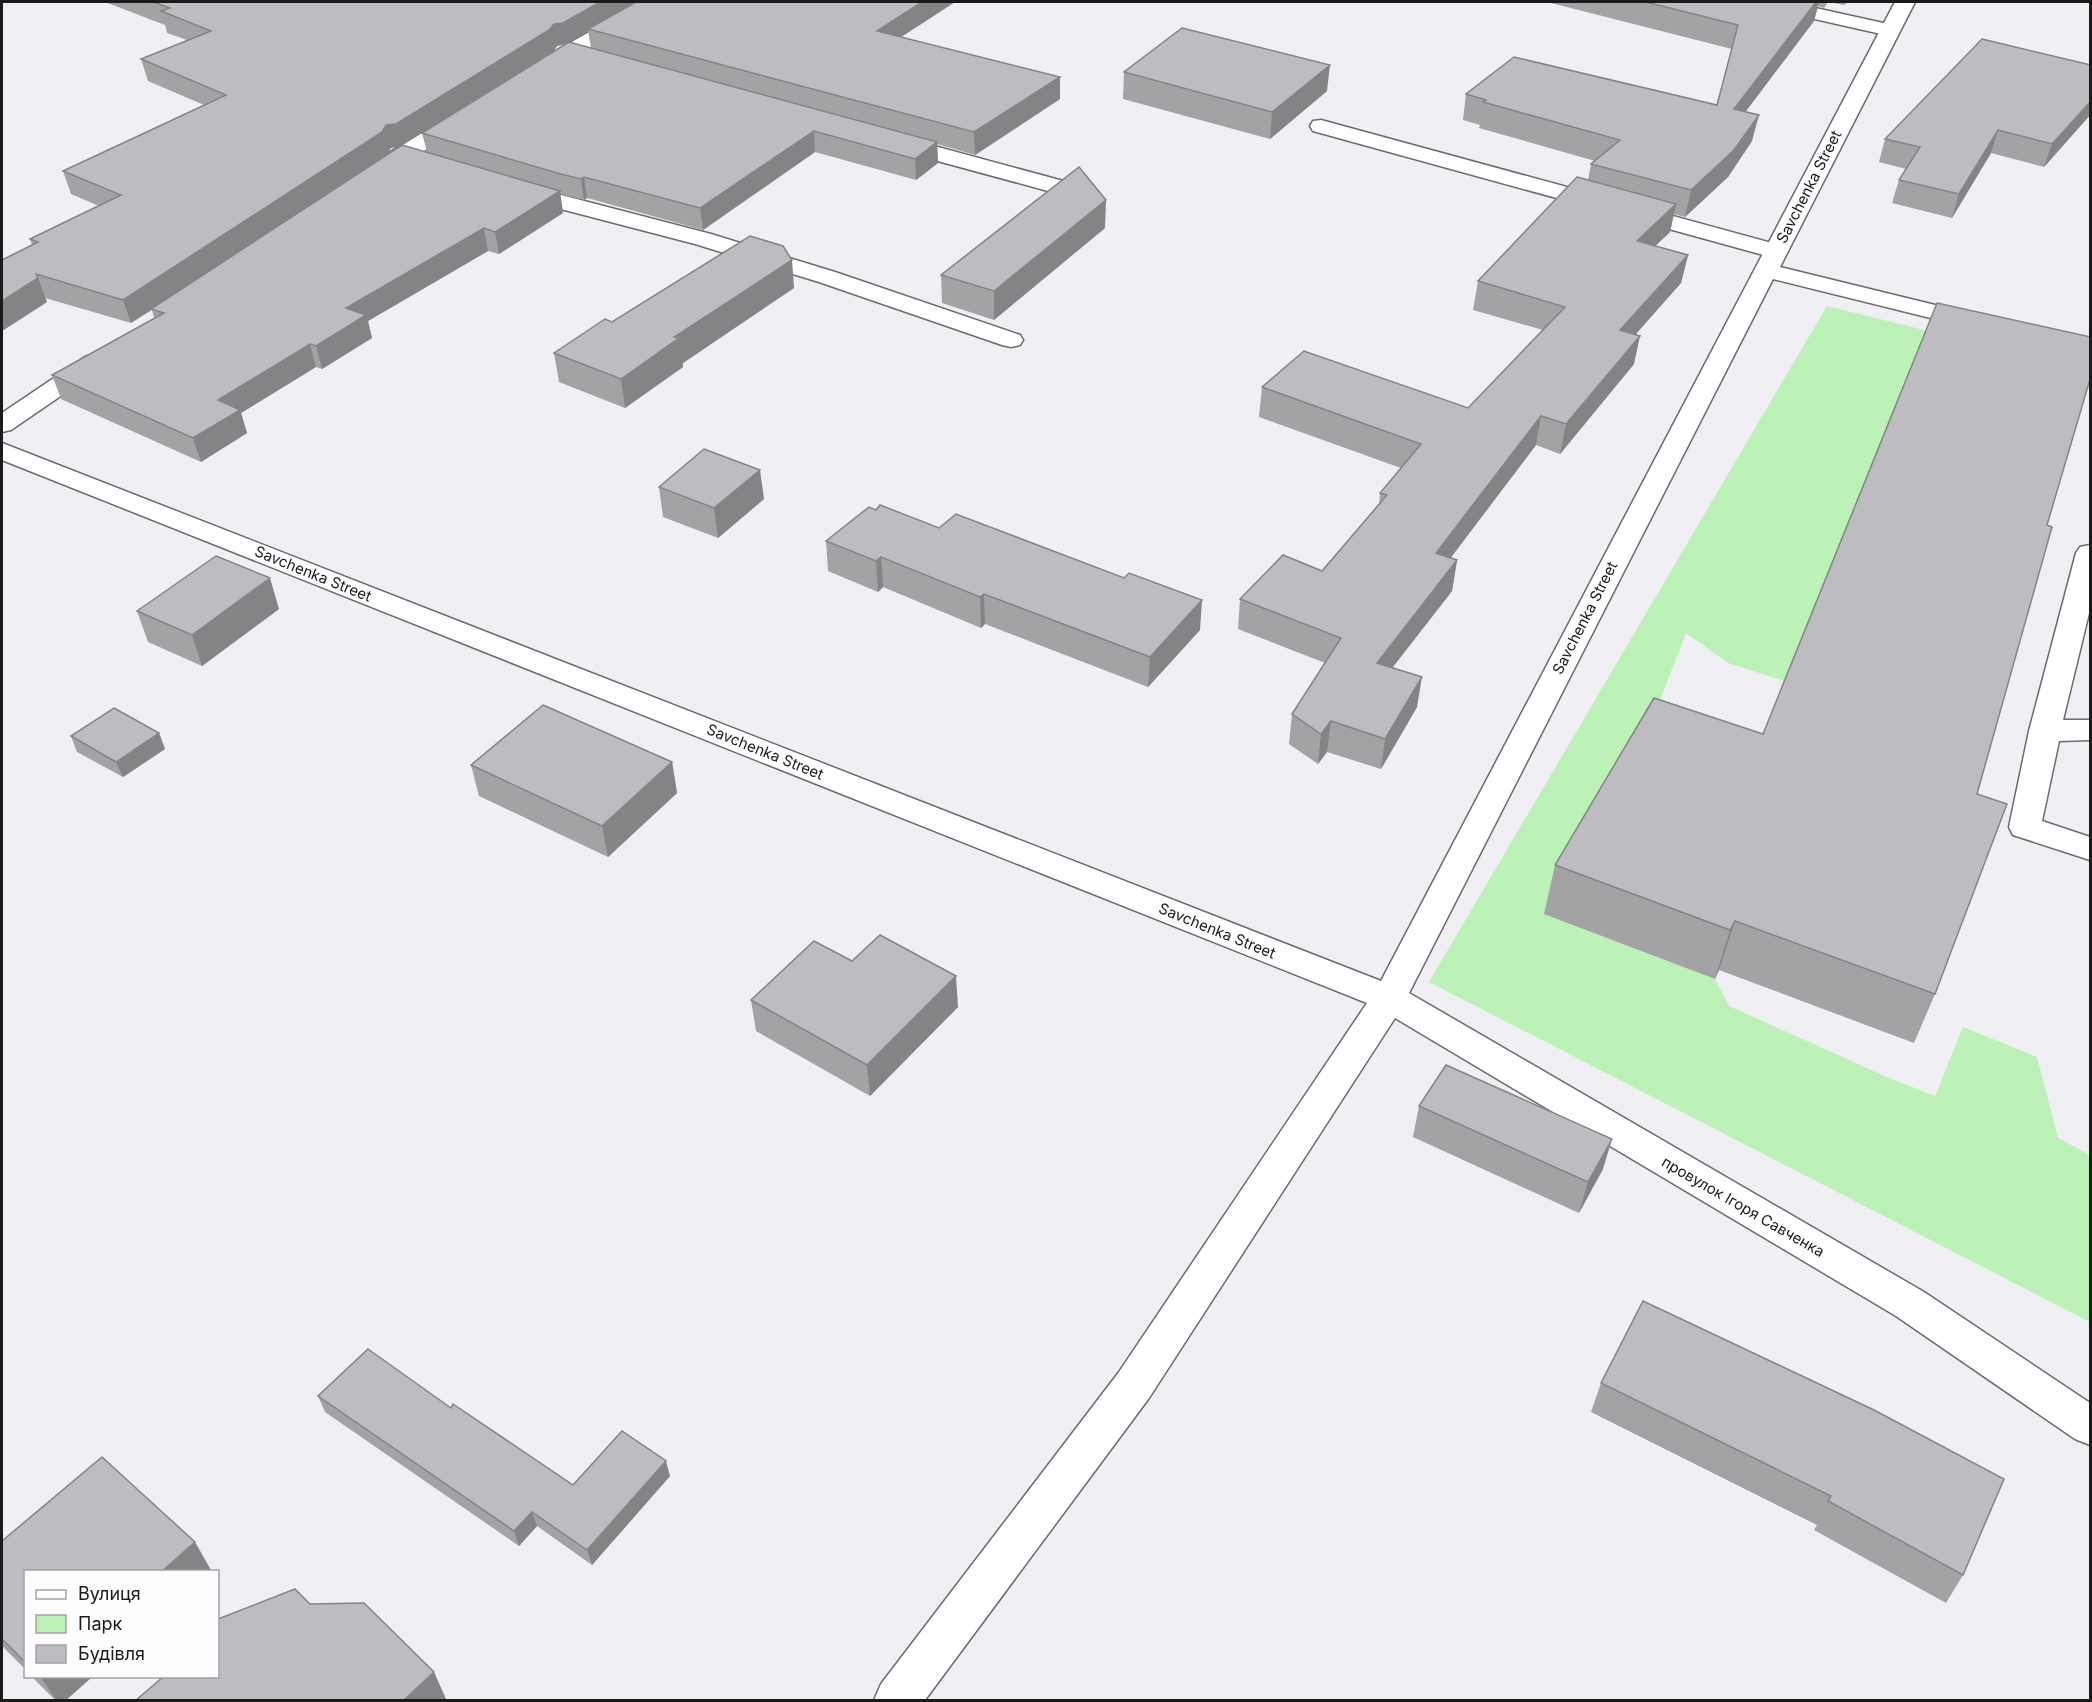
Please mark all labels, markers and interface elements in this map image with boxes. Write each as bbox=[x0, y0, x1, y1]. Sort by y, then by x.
street label: Savchenka Street bbox=[1772, 127, 1845, 246]
street label: Savchenka Street bbox=[252, 541, 374, 606]
street label: Savchenka Street bbox=[1548, 558, 1621, 677]
street label: Savchenka Street bbox=[704, 719, 826, 784]
street label: Savchenka Street bbox=[1156, 898, 1278, 963]
street label: провулок Ігоря Савченка bbox=[1658, 1152, 1828, 1261]
legend bbox=[24, 1570, 219, 1678]
text: Вулиця bbox=[78, 1583, 141, 1604]
text: Парк bbox=[78, 1613, 123, 1634]
text: Будівля bbox=[78, 1643, 145, 1664]

